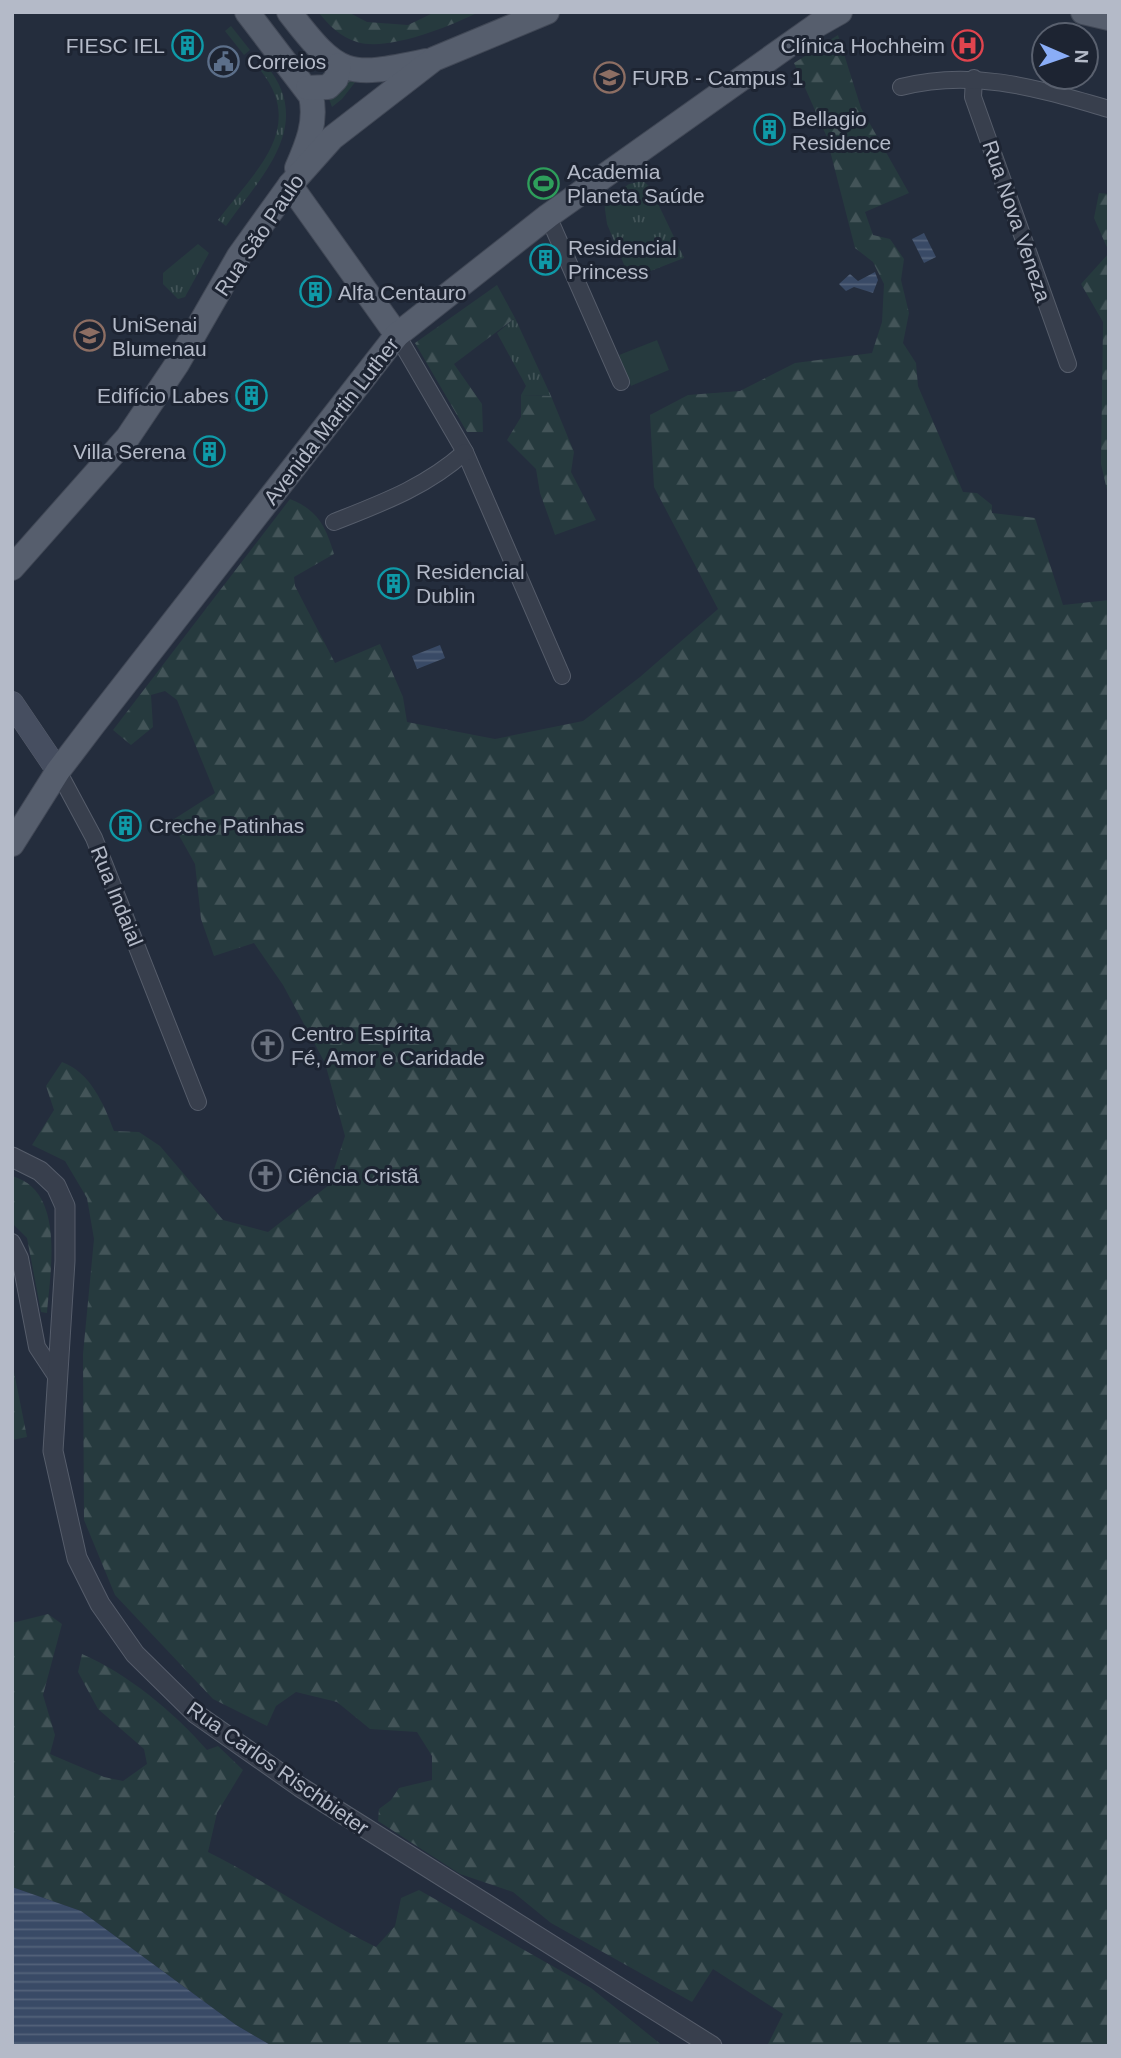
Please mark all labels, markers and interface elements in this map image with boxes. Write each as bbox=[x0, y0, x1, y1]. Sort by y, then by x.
north arrow bbox=[1030, 21, 1100, 91]
building icon: FIESC IEL bbox=[171, 28, 205, 62]
hospital icon: Clínica Hochheim bbox=[951, 28, 985, 62]
place label: FIESC IEL bbox=[66, 34, 165, 57]
place label: Clínica Hochheim bbox=[780, 34, 945, 57]
public building icon: Correios bbox=[207, 44, 241, 78]
text: N bbox=[1071, 49, 1092, 64]
place label: Correios bbox=[247, 50, 326, 73]
school or university icon: FURB - Campus 1 bbox=[592, 60, 626, 94]
place label: FURB - Campus 1 bbox=[632, 66, 804, 89]
place label: Bellagio Residence bbox=[792, 107, 891, 154]
building icon: Bellagio Residence bbox=[752, 113, 786, 147]
street label: Rua Nova Veneza bbox=[979, 137, 1056, 305]
place label: Academia Planeta Saúde bbox=[567, 160, 705, 207]
sports icon: Academia Planeta Saúde bbox=[527, 166, 561, 200]
street label: Rua São Paulo bbox=[210, 170, 308, 300]
place label: Residencial Princess bbox=[568, 236, 677, 283]
building icon: Residencial Princess bbox=[528, 242, 562, 276]
building icon: Alfa Centauro bbox=[298, 275, 332, 309]
place label: Alfa Centauro bbox=[338, 281, 466, 304]
place label: UniSenai Blumenau bbox=[112, 313, 207, 360]
school or university icon: UniSenai Blumenau bbox=[72, 319, 106, 353]
street label: Avenida Martin Luther bbox=[259, 333, 403, 509]
building icon: Edifício Labes bbox=[235, 378, 269, 412]
place label: Edifício Labes bbox=[97, 384, 229, 407]
building icon: Villa Serena bbox=[192, 434, 226, 468]
place label: Villa Serena bbox=[73, 440, 186, 463]
place label: Residencial Dublin bbox=[416, 560, 525, 607]
building icon: Residencial Dublin bbox=[376, 566, 410, 600]
building icon: Creche Patinhas bbox=[109, 808, 143, 842]
place label: Creche Patinhas bbox=[149, 814, 304, 837]
street label: Rua Indaial bbox=[86, 842, 148, 950]
place label: Centro Espírita Fé, Amor e Caridade bbox=[291, 1022, 485, 1069]
church icon: Centro Espírita Fé, Amor e Caridade bbox=[251, 1028, 285, 1062]
church icon: Ciência Cristã bbox=[248, 1158, 282, 1192]
place label: Ciência Cristã bbox=[288, 1164, 419, 1187]
street label: Rua Carlos Rischbieter bbox=[183, 1697, 373, 1839]

